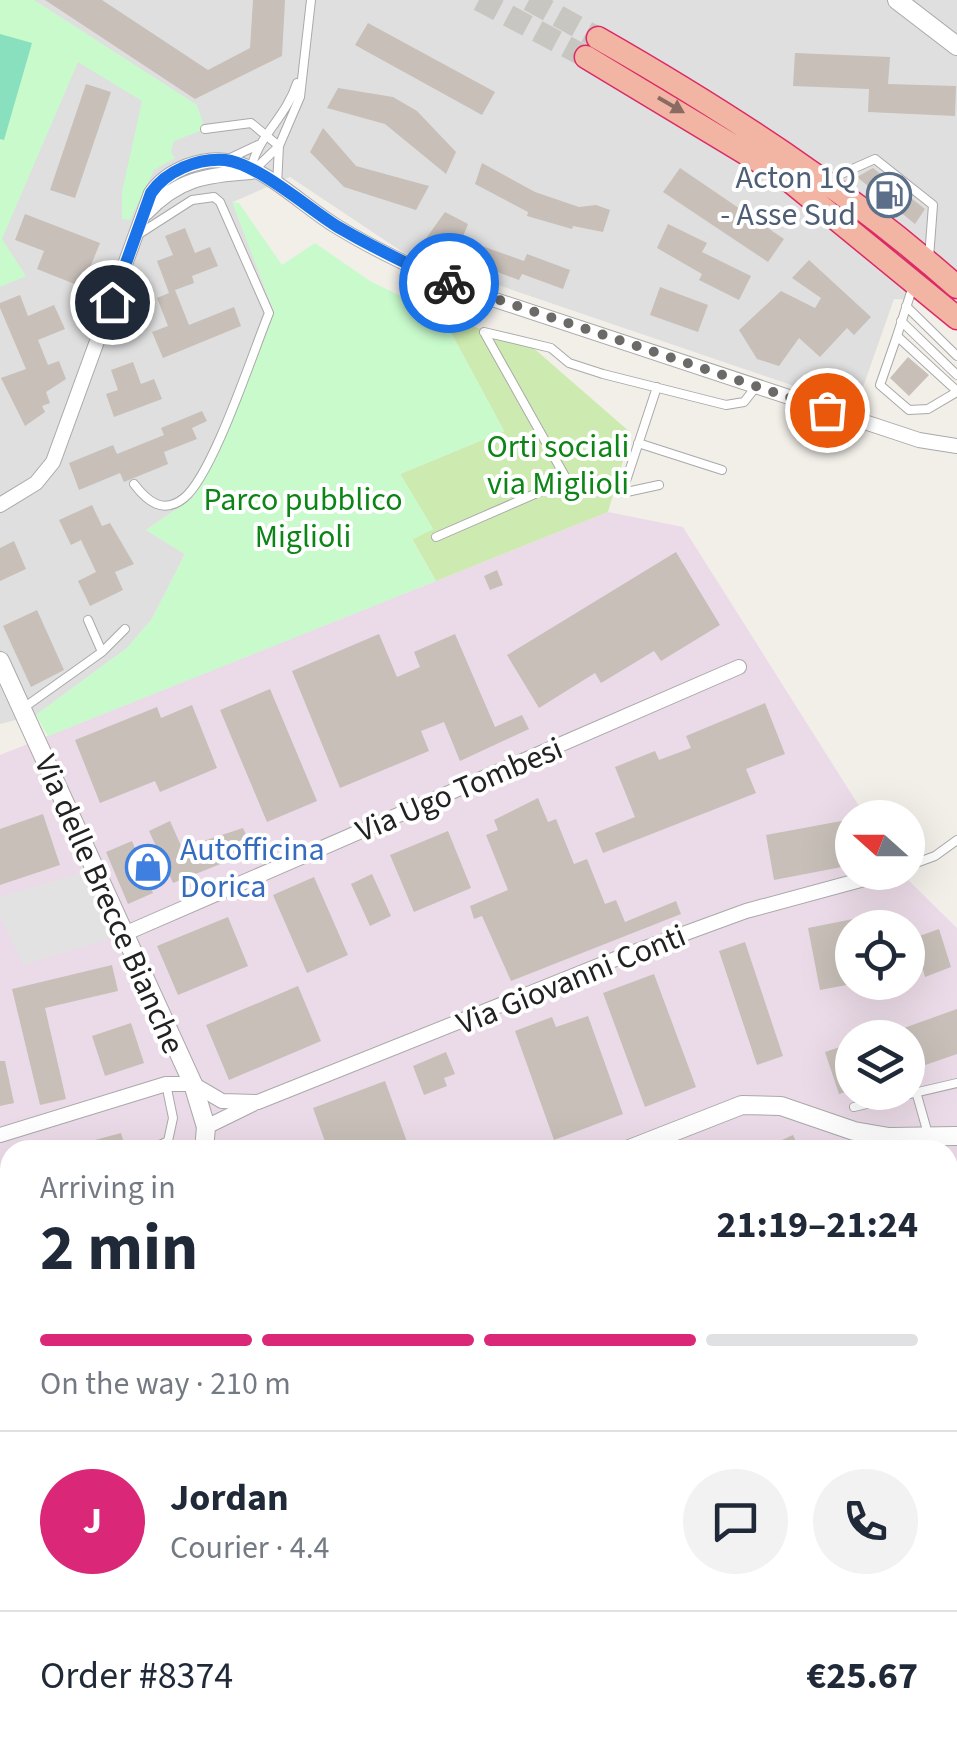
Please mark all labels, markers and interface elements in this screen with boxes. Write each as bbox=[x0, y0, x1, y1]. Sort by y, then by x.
one-way arrow bbox=[656, 97, 685, 114]
place label: Acton 1Q - Asse Sud bbox=[720, 155, 856, 238]
fuel station icon: Acton 1Q - Asse Sud bbox=[866, 172, 912, 218]
courier bbox=[399, 233, 499, 333]
icon: bike bbox=[422, 256, 477, 311]
pin bbox=[70, 260, 155, 345]
icon: home bbox=[85, 275, 140, 330]
pin bbox=[785, 368, 870, 453]
icon: bag bbox=[800, 383, 855, 438]
park label: Orti sociali via Miglioli bbox=[487, 424, 629, 507]
park label: Parco pubblico Miglioli bbox=[203, 477, 403, 560]
street label: Via Ugo Tombesi bbox=[349, 726, 570, 854]
street label: Via delle Brecce Bianche bbox=[22, 748, 196, 1061]
north arrow bbox=[835, 800, 925, 890]
map controls bbox=[835, 800, 925, 1110]
place label: Autofficina Dorica bbox=[180, 827, 325, 910]
shop icon: Autofficina Dorica bbox=[125, 844, 171, 890]
button: locate bbox=[835, 910, 925, 1000]
street label: Via Giovanni Conti bbox=[450, 913, 693, 1047]
button: layers bbox=[835, 1020, 925, 1110]
text: Arriving in bbox=[40, 1165, 176, 1211]
text: 21:19–21:24 bbox=[716, 1198, 918, 1252]
text: 2 min bbox=[40, 1202, 198, 1295]
text: On the way · 210 m bbox=[40, 1361, 291, 1407]
button: chat bbox=[683, 1469, 788, 1574]
button: phone bbox=[813, 1469, 918, 1574]
text: Jordan bbox=[170, 1471, 289, 1525]
text: J bbox=[83, 1494, 102, 1548]
text: Courier · 4.4 bbox=[170, 1525, 330, 1571]
text: Order #8374 bbox=[40, 1649, 233, 1703]
text: €25.67 bbox=[806, 1649, 918, 1703]

